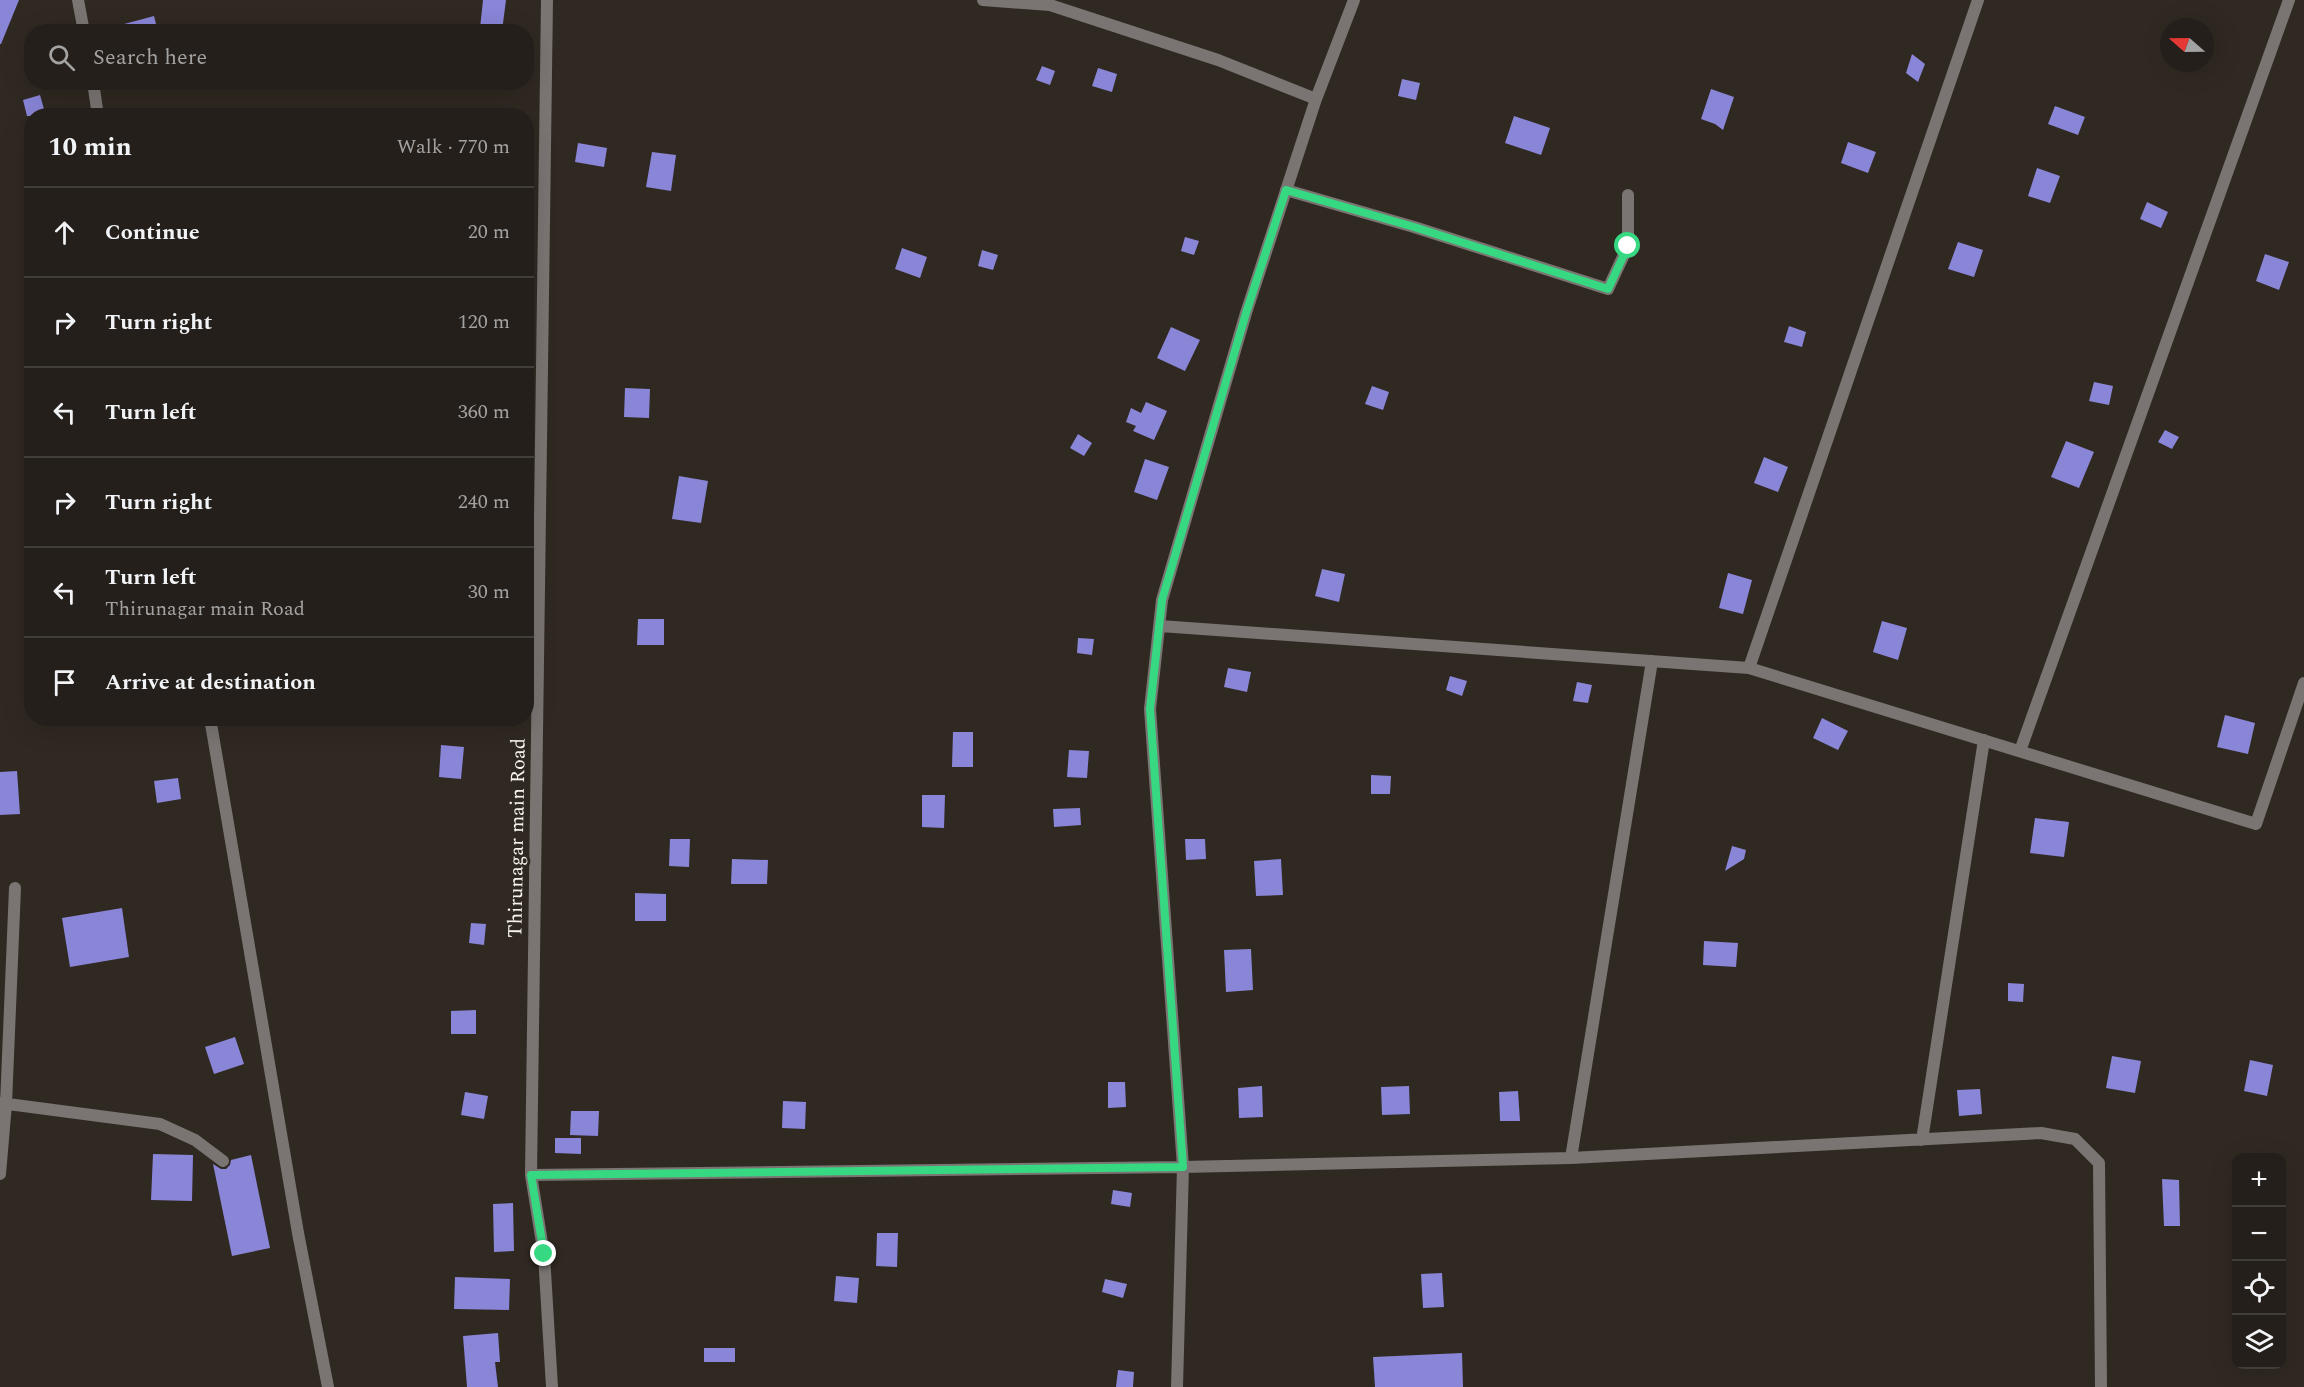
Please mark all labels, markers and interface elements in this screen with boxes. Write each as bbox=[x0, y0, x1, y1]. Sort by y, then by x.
north arrow bbox=[2160, 18, 2214, 72]
search box bbox=[24, 24, 534, 90]
icon: search bbox=[45, 41, 78, 74]
text: Search here bbox=[93, 41, 207, 74]
text: 10 min bbox=[48, 127, 132, 167]
text: Walk · 770 m bbox=[397, 132, 510, 162]
icon: ahead bbox=[48, 216, 81, 249]
text: Continue bbox=[105, 216, 200, 249]
text: 20 m bbox=[468, 217, 510, 247]
route start bbox=[1614, 232, 1640, 258]
icon: right bbox=[48, 306, 81, 339]
text: Turn right bbox=[105, 306, 212, 339]
text: 120 m bbox=[458, 307, 510, 337]
icon: left bbox=[48, 396, 81, 429]
text: Turn left bbox=[105, 396, 197, 429]
text: 360 m bbox=[458, 397, 510, 427]
icon: right bbox=[48, 486, 81, 519]
text: Turn right bbox=[105, 486, 212, 519]
text: 240 m bbox=[458, 487, 510, 517]
text: Turn left bbox=[105, 561, 197, 594]
icon: left bbox=[48, 576, 81, 609]
text: 30 m bbox=[468, 577, 510, 607]
text: Thirunagar main Road bbox=[105, 594, 305, 624]
icon: arrive bbox=[48, 666, 81, 699]
text: Arrive at destination bbox=[105, 666, 316, 699]
street label: Thirunagar main Road bbox=[500, 738, 534, 938]
map controls bbox=[2232, 1153, 2286, 1369]
button: + bbox=[2232, 1153, 2286, 1207]
button: − bbox=[2232, 1207, 2286, 1261]
route end bbox=[530, 1240, 556, 1266]
button: locate bbox=[2232, 1261, 2286, 1315]
button: layers bbox=[2232, 1315, 2286, 1369]

